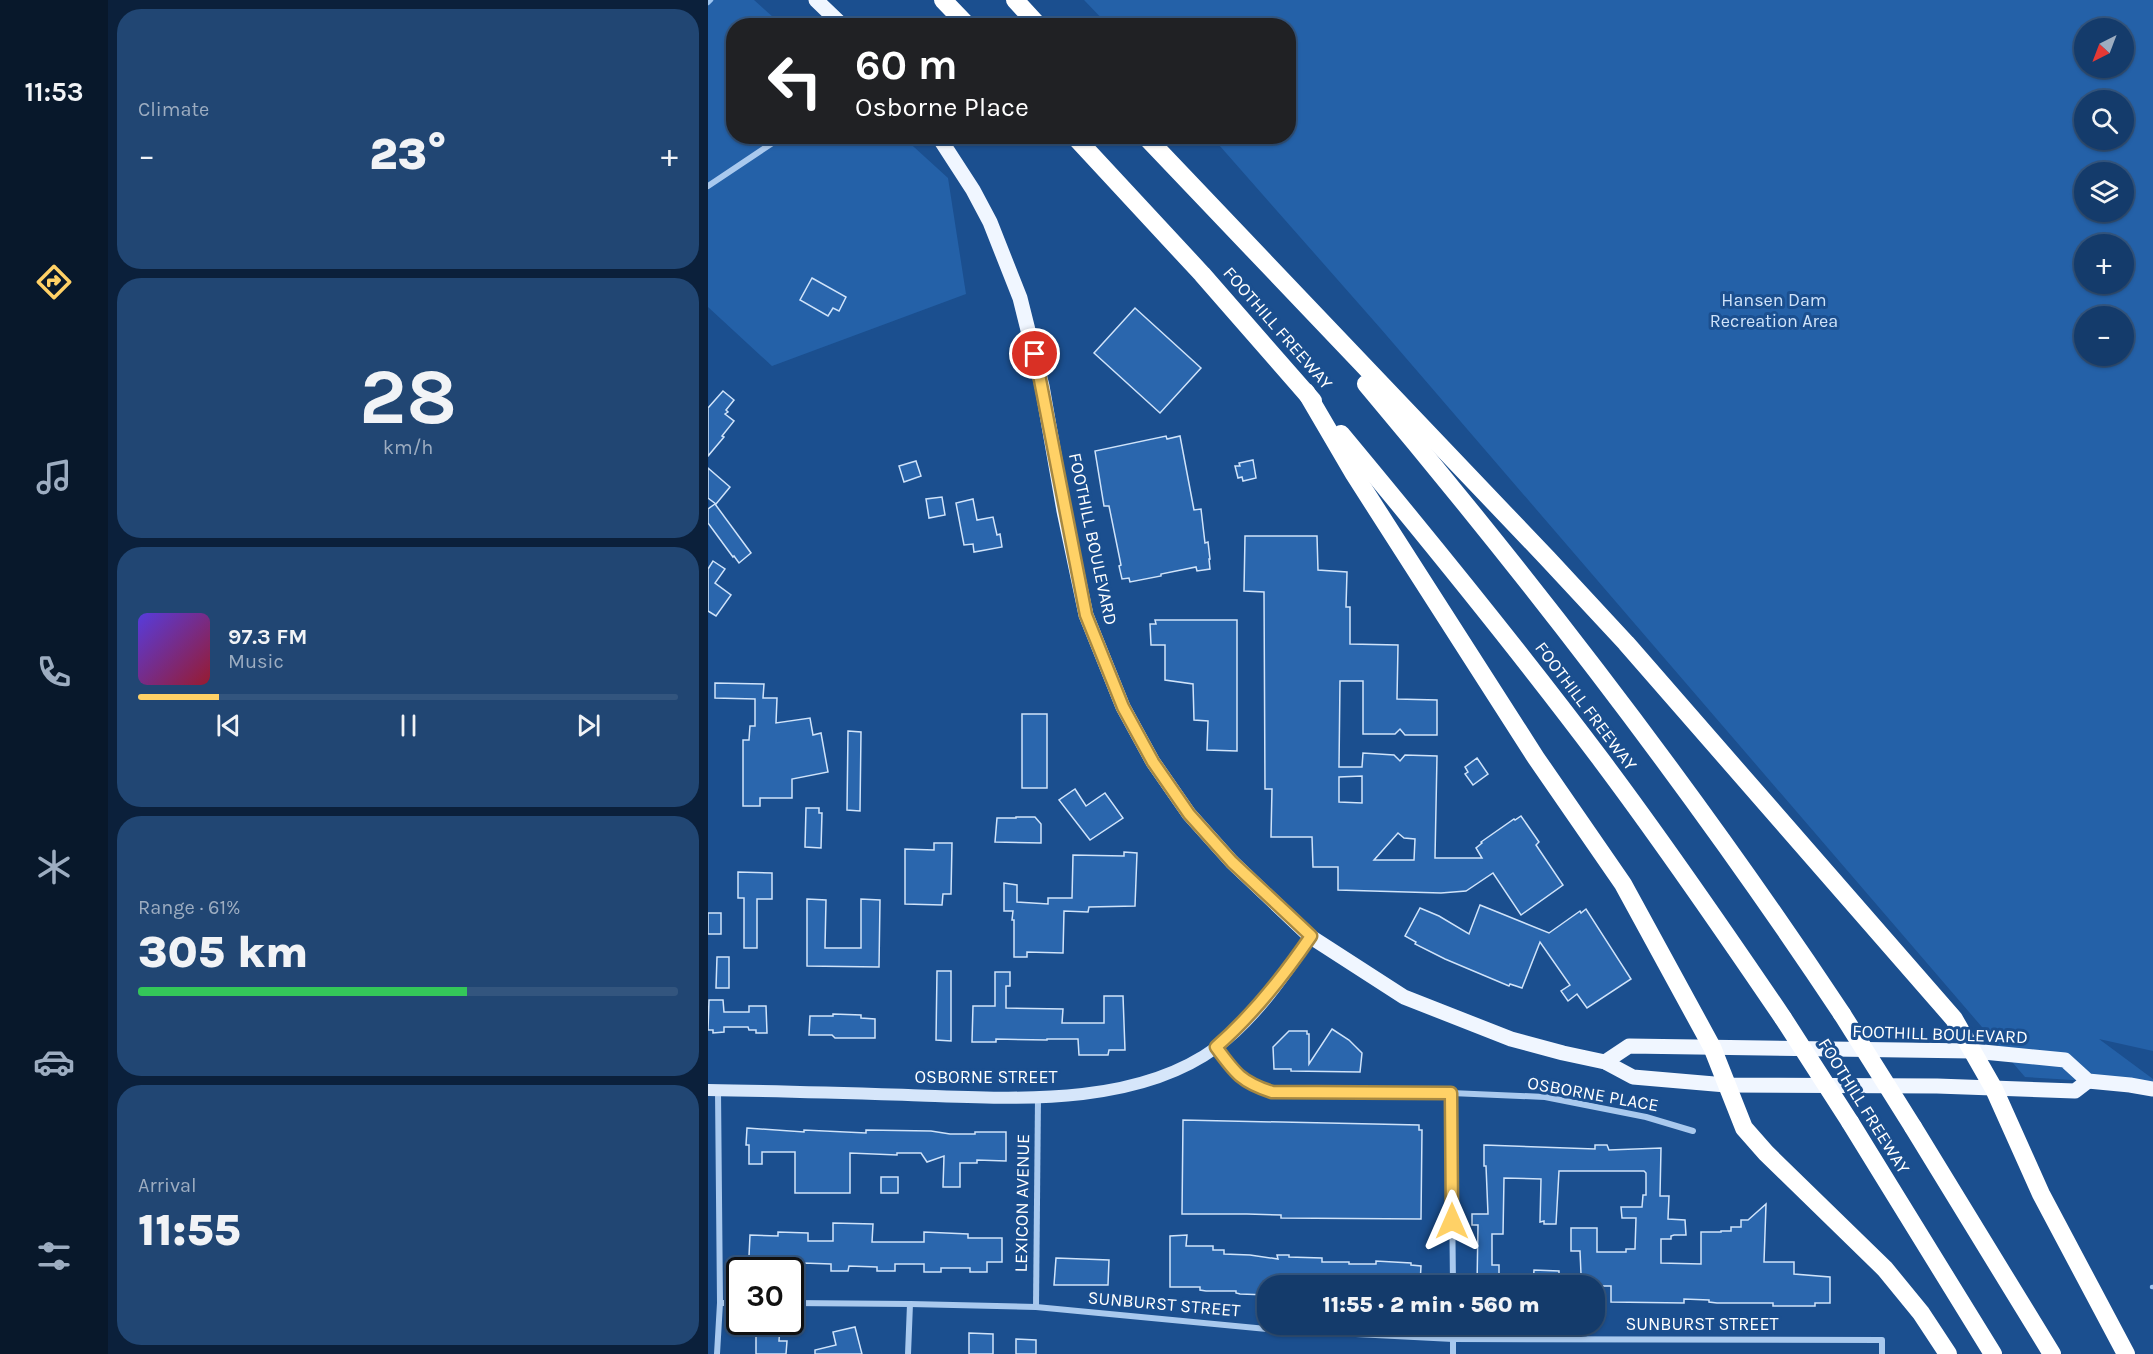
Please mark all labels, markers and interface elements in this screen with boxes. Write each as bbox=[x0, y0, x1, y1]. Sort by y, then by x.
north arrow bbox=[2074, 18, 2134, 78]
map controls bbox=[2074, 18, 2134, 366]
text: 60 m bbox=[855, 40, 958, 90]
icon: left bbox=[756, 42, 834, 120]
text: 11:53 bbox=[24, 76, 84, 108]
button: search bbox=[2074, 90, 2134, 150]
text: Osborne Place bbox=[855, 91, 1029, 123]
text: Climate bbox=[138, 98, 209, 121]
text: 23° bbox=[369, 128, 447, 180]
text: − bbox=[138, 136, 155, 174]
text: + bbox=[661, 136, 678, 174]
button: layers bbox=[2074, 162, 2134, 222]
button: + bbox=[2074, 234, 2134, 294]
icon: directions bbox=[33, 261, 75, 303]
street label: FOOTHILL FREEWAY bbox=[1219, 262, 1337, 394]
park label: Hansen Dam Recreation Area bbox=[1710, 289, 1838, 332]
button: − bbox=[2074, 306, 2134, 366]
pin bbox=[1009, 328, 1060, 379]
icon: arrive bbox=[1018, 337, 1051, 370]
text: 28 bbox=[359, 351, 457, 443]
text: km/h bbox=[383, 436, 433, 459]
street label: FOOTHILL BOULEVARD bbox=[1064, 451, 1122, 627]
icon: music bbox=[33, 456, 75, 498]
text: 97.3 FM bbox=[228, 624, 308, 650]
street label: FOOTHILL FREEWAY bbox=[1530, 637, 1642, 775]
text: Music bbox=[228, 650, 284, 673]
icon: phone bbox=[33, 651, 75, 693]
icon: previous bbox=[212, 709, 245, 742]
icon: pause bbox=[392, 709, 425, 742]
icon: next bbox=[572, 709, 605, 742]
icon: climate bbox=[33, 846, 75, 888]
text: Range · 61% bbox=[138, 896, 241, 919]
text: 305 km bbox=[138, 926, 308, 978]
street label: FOOTHILL BOULEVARD bbox=[1852, 1020, 2028, 1048]
street label: FOOTHILL FREEWAY bbox=[1813, 1034, 1915, 1178]
icon: car bbox=[33, 1041, 75, 1083]
street label: OSBORNE STREET bbox=[914, 1066, 1058, 1088]
street label: OSBORNE PLACE bbox=[1526, 1072, 1660, 1116]
street label: LEXICON AVENUE bbox=[1010, 1134, 1034, 1272]
text: Arrival bbox=[138, 1174, 197, 1197]
position arrow bbox=[1420, 1189, 1484, 1253]
text: 11:55 bbox=[138, 1204, 241, 1256]
icon: filters bbox=[33, 1235, 75, 1277]
speed limit sign: 30 bbox=[726, 1257, 804, 1335]
street label: SUNBURST STREET bbox=[1087, 1286, 1241, 1322]
text: 11:55 · 2 min · 560 m bbox=[1322, 1292, 1540, 1318]
street label: SUNBURST STREET bbox=[1625, 1313, 1779, 1335]

